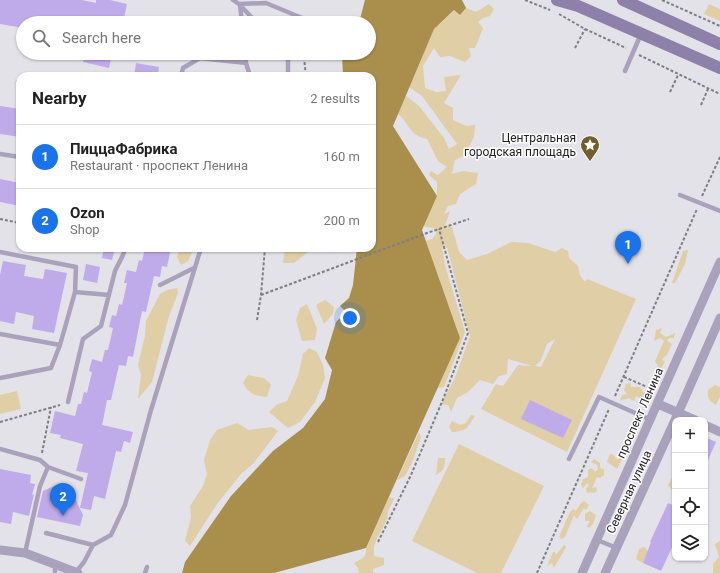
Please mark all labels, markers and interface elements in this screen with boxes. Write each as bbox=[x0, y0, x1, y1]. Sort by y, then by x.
search box bbox=[16, 16, 376, 60]
icon: search bbox=[30, 27, 52, 49]
text: Search here bbox=[62, 29, 141, 47]
text: Nearby bbox=[32, 88, 87, 108]
text: 2 results bbox=[310, 91, 360, 106]
place label: Центральная городская площадь bbox=[464, 131, 576, 159]
place icon: Центральная городская площадь bbox=[579, 134, 601, 162]
text: ПиццаФабрика bbox=[70, 140, 177, 158]
text: 1 bbox=[41, 149, 49, 164]
text: 160 m bbox=[323, 149, 360, 164]
text: Restaurant · проспект Ленина bbox=[70, 158, 248, 173]
text: Ozon bbox=[70, 204, 105, 222]
text: 2 bbox=[41, 213, 49, 228]
text: 200 m bbox=[323, 213, 360, 228]
text: Shop bbox=[70, 222, 100, 237]
pin: 1 bbox=[615, 231, 641, 264]
your location bbox=[340, 308, 360, 328]
street label: проспект Ленина bbox=[614, 366, 666, 460]
map controls bbox=[672, 417, 708, 561]
button: + bbox=[672, 417, 708, 453]
street label: Северная улица bbox=[604, 448, 654, 536]
button: − bbox=[672, 453, 708, 489]
pin: 2 bbox=[50, 483, 76, 516]
button: locate bbox=[672, 489, 708, 525]
button: layers bbox=[672, 525, 708, 561]

